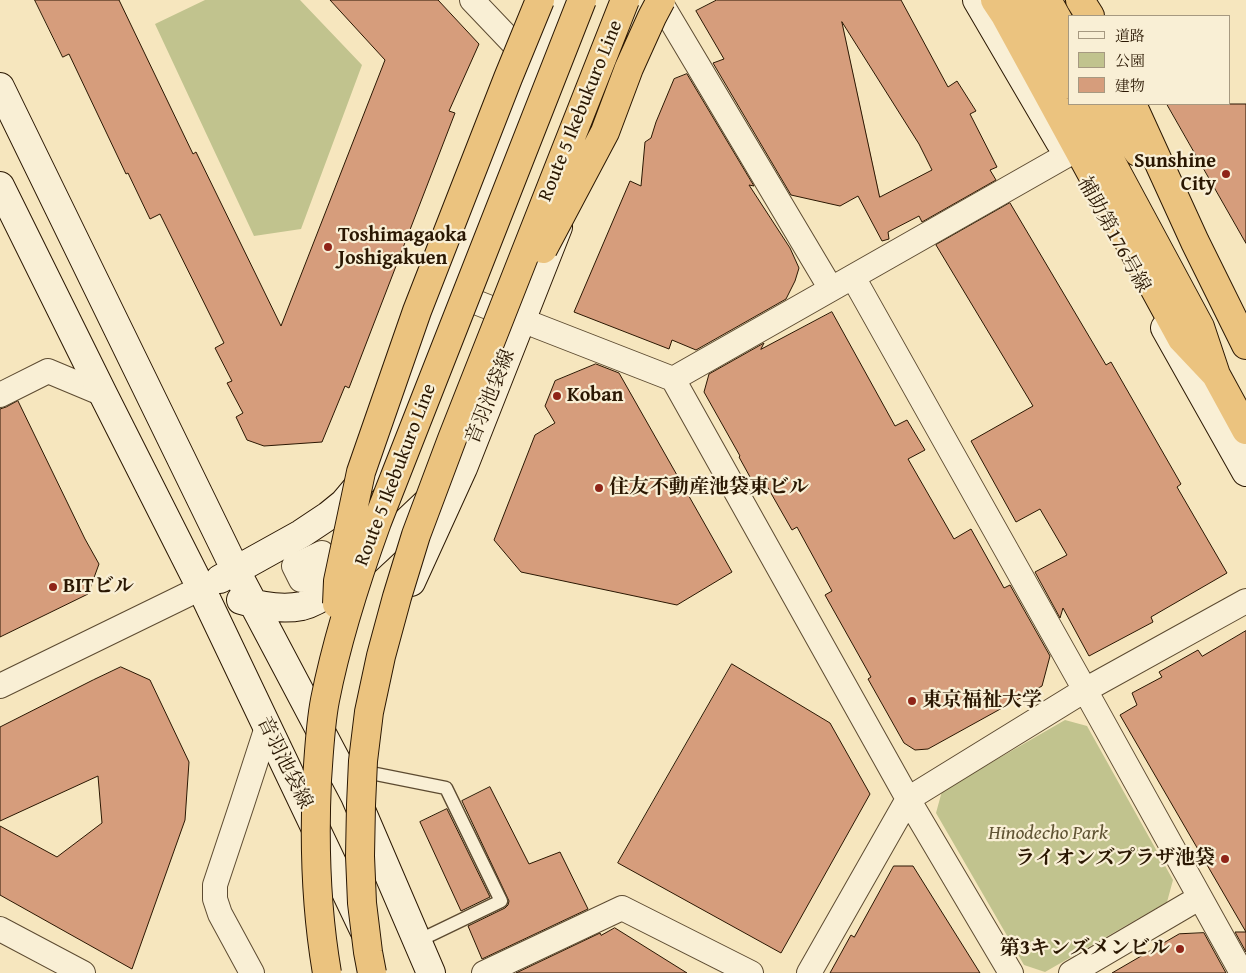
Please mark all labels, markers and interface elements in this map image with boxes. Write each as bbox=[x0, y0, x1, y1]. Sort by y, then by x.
legend bbox=[1068, 15, 1231, 105]
street label: Route 5 Ikebukuro Line bbox=[534, 17, 628, 205]
text: 道路 bbox=[1115, 25, 1145, 46]
text: 公園 bbox=[1115, 50, 1145, 71]
text: 建物 bbox=[1115, 75, 1145, 96]
place label: Sunshine City bbox=[1134, 150, 1216, 197]
marker: Sunshine City bbox=[1220, 168, 1232, 180]
street label: 補助第176号線 bbox=[1071, 173, 1155, 297]
place label: Toshimagaoka Joshigakuen bbox=[338, 224, 467, 271]
marker: Toshimagaoka Joshigakuen bbox=[322, 241, 334, 253]
street label: 音羽池袋線 bbox=[461, 346, 521, 448]
street label: Route 5 Ikebukuro Line bbox=[350, 380, 442, 570]
place label: Koban bbox=[567, 384, 623, 408]
marker: Koban bbox=[551, 390, 563, 402]
place label: 住友不動産池袋東ビル bbox=[609, 476, 809, 500]
marker: 住友不動産池袋東ビル bbox=[593, 482, 605, 494]
place label: BITビル bbox=[63, 575, 134, 599]
marker: BITビル bbox=[47, 581, 59, 593]
place label: 東京福祉大学 bbox=[922, 689, 1042, 713]
marker: 東京福祉大学 bbox=[906, 695, 918, 707]
street label: 音羽池袋線 bbox=[251, 713, 317, 813]
park label: Hinodecho Park bbox=[988, 822, 1108, 846]
place label: ライオンズプラザ池袋 bbox=[1015, 847, 1215, 871]
marker: ライオンズプラザ池袋 bbox=[1219, 853, 1231, 865]
place label: 第3キンズメンビル bbox=[1000, 937, 1170, 961]
marker: 第3キンズメンビル bbox=[1174, 943, 1186, 955]

